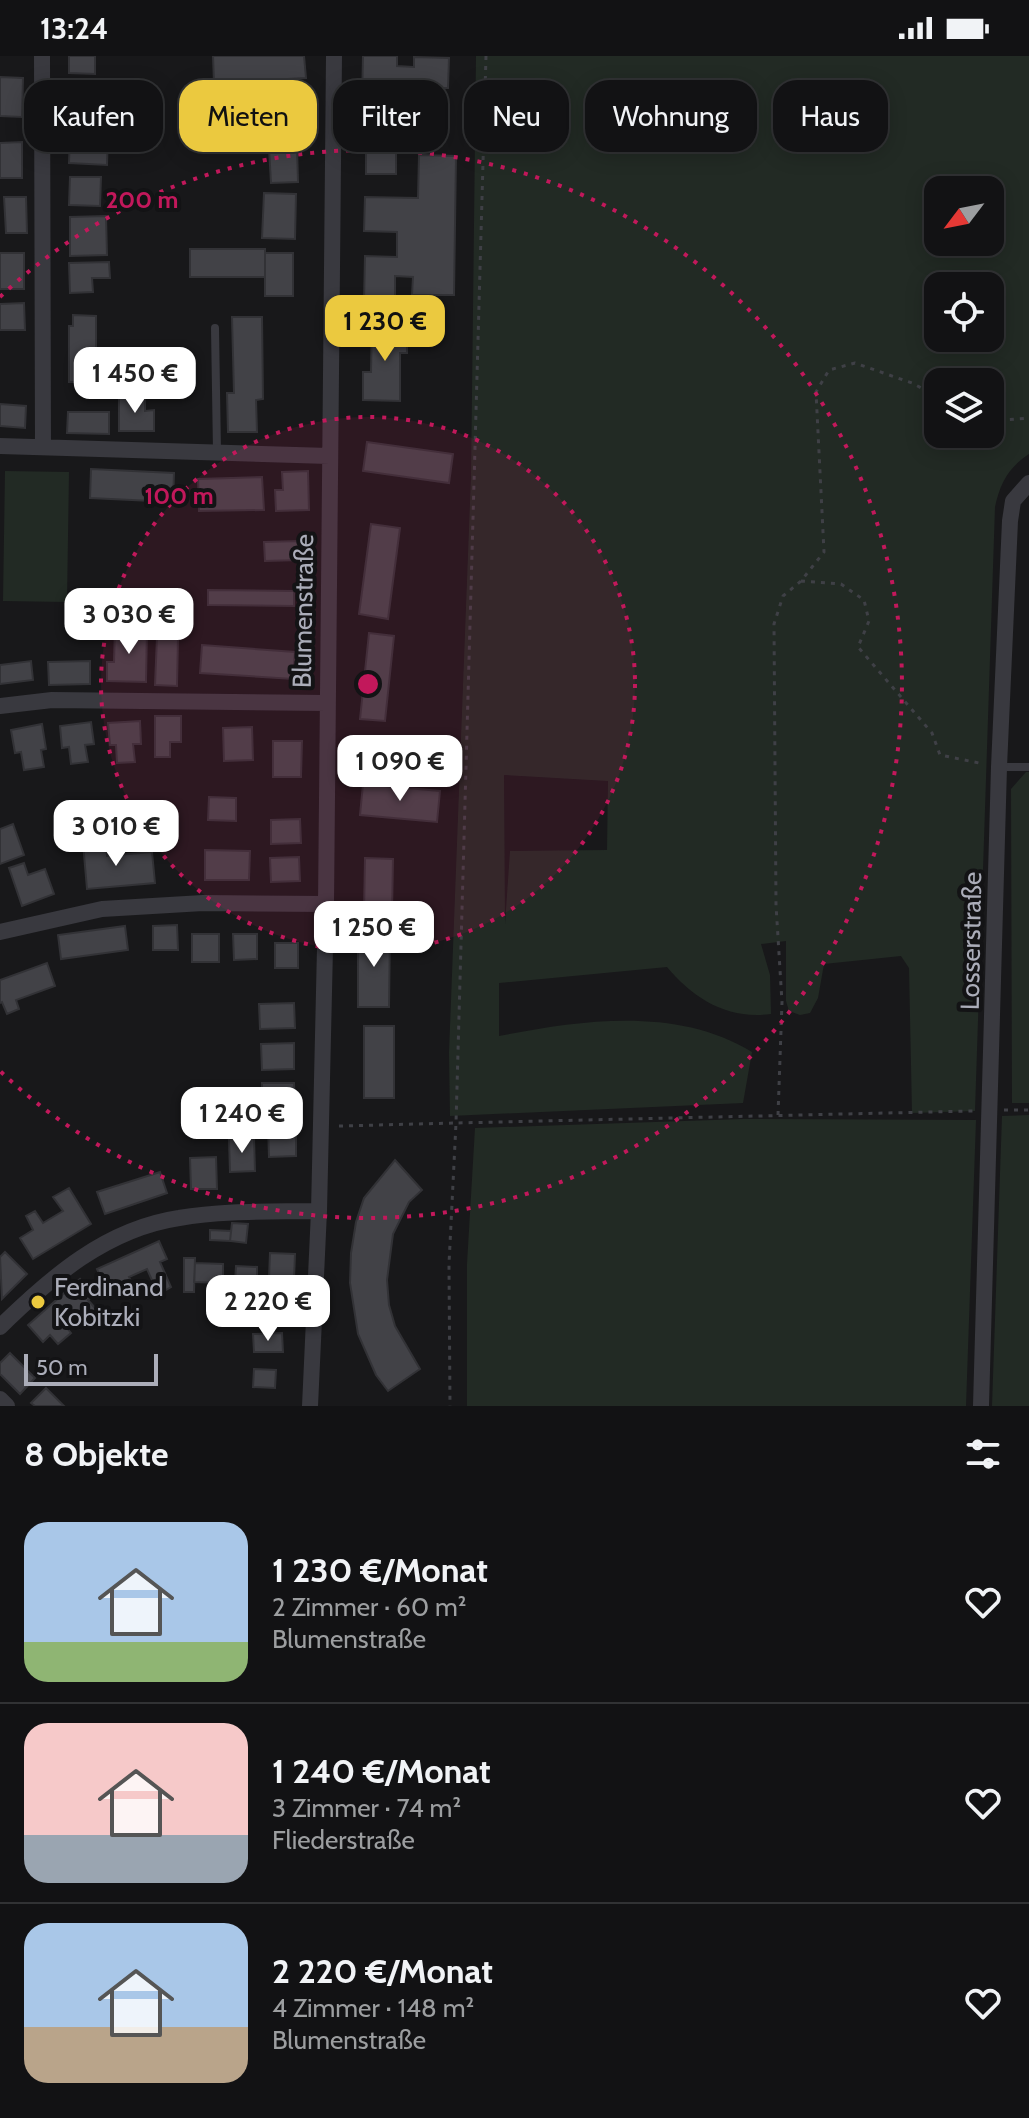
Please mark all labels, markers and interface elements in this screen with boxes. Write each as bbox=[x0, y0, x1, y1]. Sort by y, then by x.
text: 13:24 bbox=[40, 10, 108, 47]
chip: Kaufen bbox=[24, 80, 163, 152]
chip: Mieten bbox=[179, 80, 317, 152]
chip: Filter bbox=[333, 80, 448, 152]
chip: Neu bbox=[464, 80, 569, 152]
chip: Wohnung bbox=[585, 80, 757, 152]
chip: Haus bbox=[773, 80, 888, 152]
north arrow bbox=[924, 176, 1004, 256]
map controls bbox=[924, 176, 1004, 448]
text: 200 m bbox=[106, 185, 178, 214]
button: locate bbox=[924, 272, 1004, 352]
pin: 1 230 € bbox=[311, 295, 459, 363]
text: 1 230 € bbox=[343, 305, 427, 337]
pin: 1 450 € bbox=[61, 347, 209, 415]
text: 1 450 € bbox=[92, 357, 178, 389]
button: layers bbox=[924, 368, 1004, 448]
text: 100 m bbox=[144, 481, 214, 510]
street label: Blumenstraße bbox=[286, 534, 320, 688]
pin: 3 030 € bbox=[55, 588, 203, 656]
text: 3 030 € bbox=[82, 598, 176, 630]
centre of rings bbox=[354, 670, 382, 698]
pin: 1 090 € bbox=[326, 735, 474, 803]
text: 1 090 € bbox=[355, 745, 445, 777]
pin: 3 010 € bbox=[42, 800, 190, 868]
text: 3 010 € bbox=[72, 810, 160, 842]
street label: Losserstraße bbox=[954, 872, 988, 1010]
pin: 1 250 € bbox=[300, 901, 448, 969]
text: 1 250 € bbox=[332, 911, 416, 943]
pin: 1 240 € bbox=[168, 1087, 316, 1155]
text: 1 240 € bbox=[199, 1097, 285, 1129]
place label: Ferdinand Kobitzki bbox=[54, 1271, 164, 1333]
pin: 2 220 € bbox=[194, 1275, 342, 1343]
text: 2 220 € bbox=[224, 1285, 312, 1317]
marker: Ferdinand Kobitzki bbox=[29, 1293, 47, 1311]
scale bar bbox=[24, 1350, 158, 1386]
text: 50 m bbox=[36, 1354, 88, 1381]
icon: filters bbox=[961, 1432, 1005, 1476]
text: 8 Objekte bbox=[24, 1433, 169, 1475]
text: 1 230 €/Monat bbox=[272, 1549, 488, 1591]
icon: home bbox=[88, 1554, 184, 1650]
icon: heart bbox=[961, 1580, 1005, 1624]
text: 2 Zimmer · 60 m² bbox=[272, 1591, 466, 1623]
text: Blumenstraße bbox=[272, 1623, 426, 1655]
text: 1 240 €/Monat bbox=[272, 1750, 491, 1792]
icon: home bbox=[88, 1755, 184, 1851]
icon: heart bbox=[961, 1781, 1005, 1825]
text: 3 Zimmer · 74 m² bbox=[272, 1792, 461, 1824]
text: Fliederstraße bbox=[272, 1824, 415, 1856]
text: 2 220 €/Monat bbox=[272, 1950, 493, 1992]
icon: home bbox=[88, 1955, 184, 2051]
icon: heart bbox=[961, 1981, 1005, 2025]
text: 4 Zimmer · 148 m² bbox=[272, 1992, 474, 2024]
text: Blumenstraße bbox=[272, 2024, 426, 2056]

